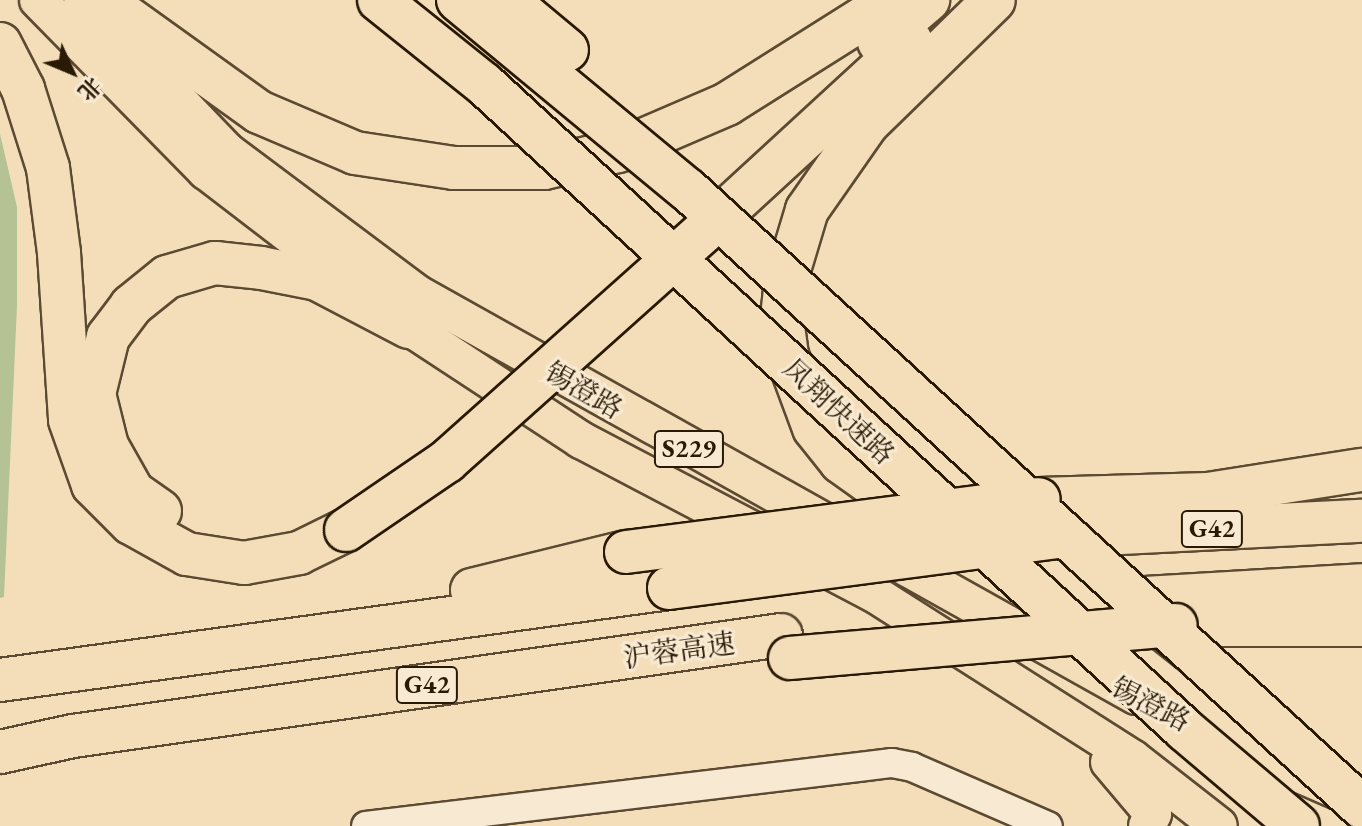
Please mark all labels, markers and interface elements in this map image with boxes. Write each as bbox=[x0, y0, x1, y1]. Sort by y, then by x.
north arrow bbox=[32, 32, 112, 112]
text: 北 bbox=[72, 71, 108, 107]
street label: 凤翔快速路 bbox=[776, 351, 902, 471]
street label: 锡澄路 bbox=[539, 354, 629, 426]
road number: S229 bbox=[653, 427, 725, 471]
road number: G42 bbox=[1180, 507, 1244, 551]
street label: 沪蓉高速 bbox=[621, 626, 737, 674]
road number: G42 bbox=[395, 663, 459, 707]
street label: 锡澄路 bbox=[1106, 670, 1196, 738]

